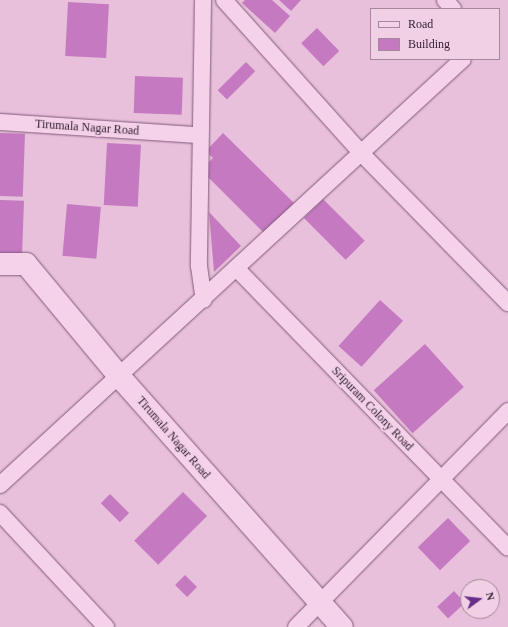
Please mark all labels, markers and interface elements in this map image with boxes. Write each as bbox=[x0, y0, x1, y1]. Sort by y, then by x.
legend bbox=[370, 8, 500, 60]
text: Road bbox=[408, 17, 433, 31]
text: Building bbox=[408, 37, 450, 51]
street label: Tirumala Nagar Road bbox=[35, 117, 139, 139]
street label: Sripuram Colony Road bbox=[328, 364, 416, 454]
street label: Tirumala Nagar Road bbox=[133, 394, 213, 482]
north arrow bbox=[460, 579, 500, 619]
text: N bbox=[484, 591, 497, 602]

